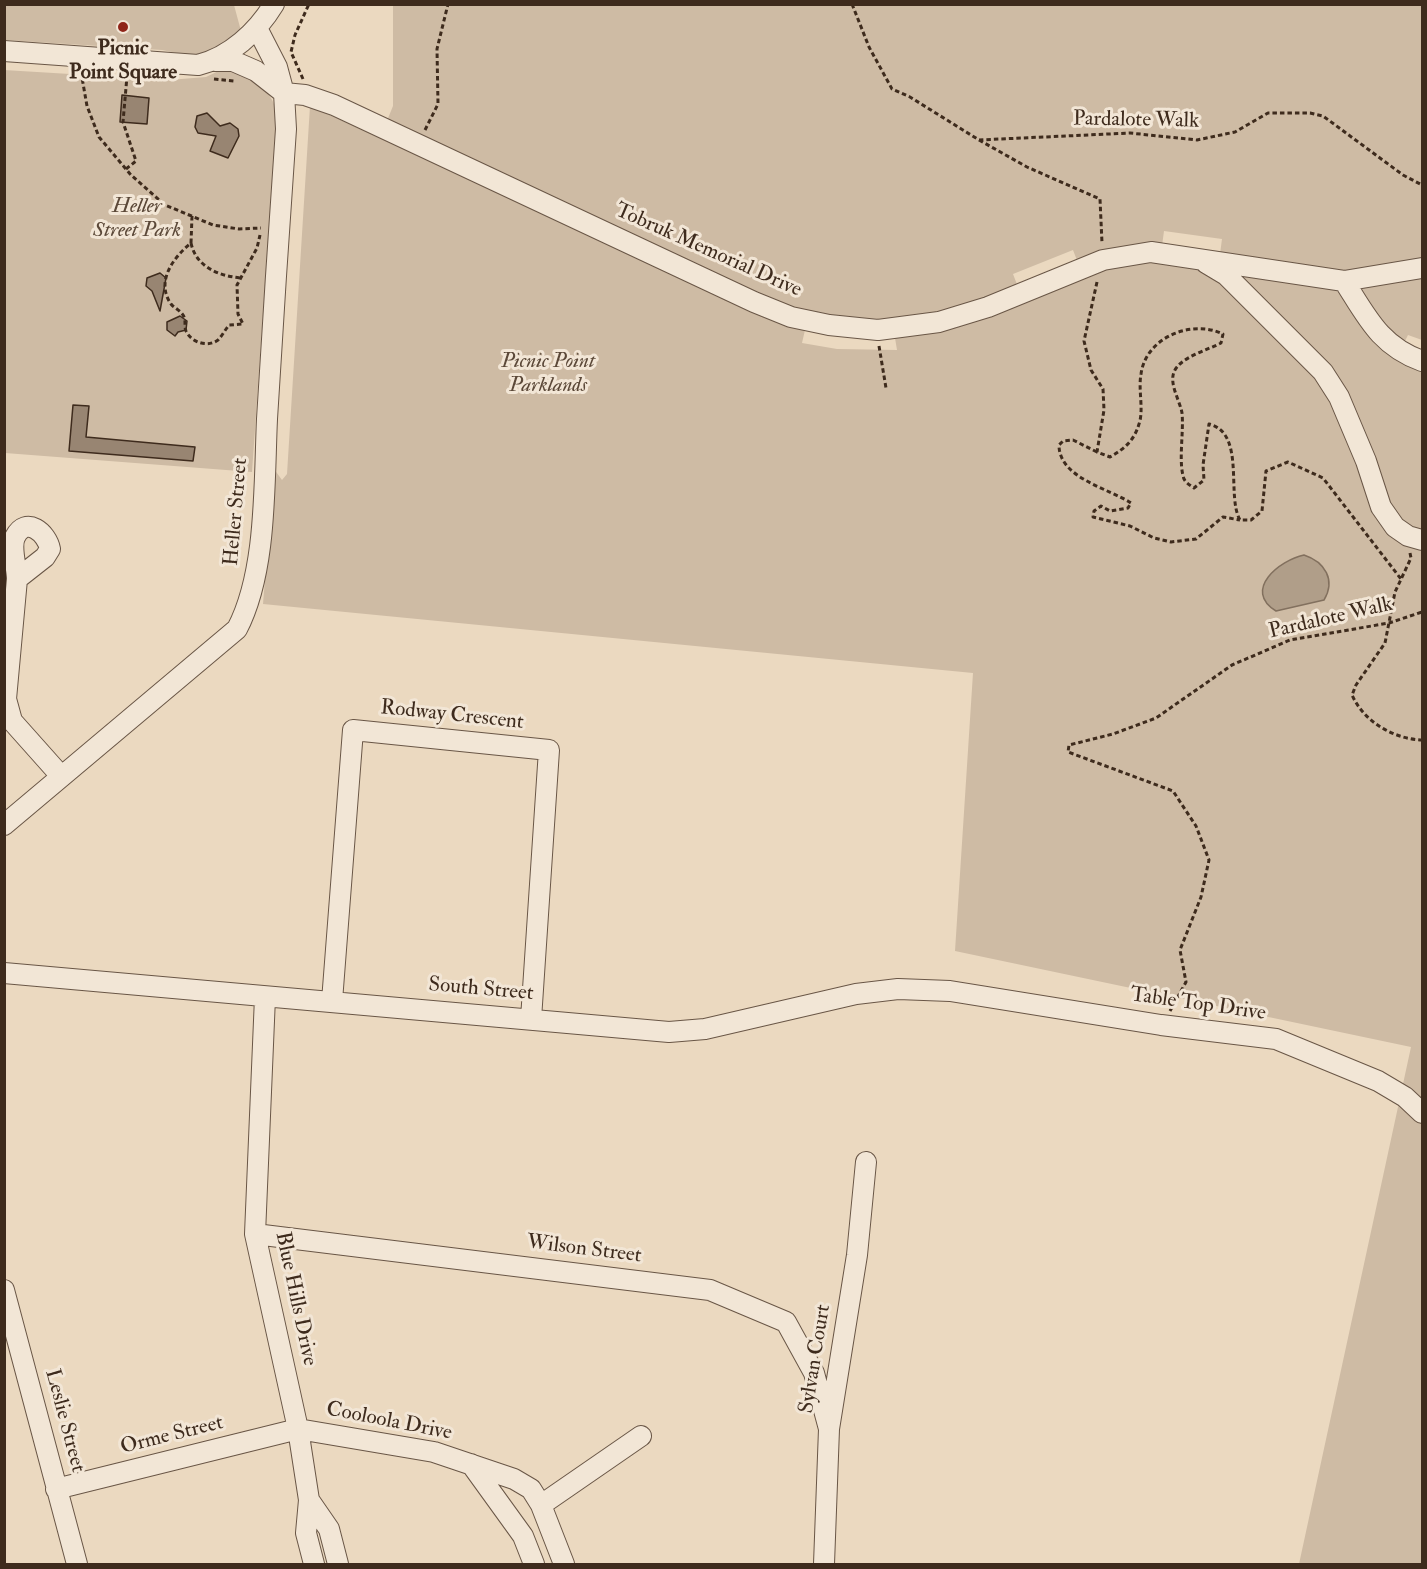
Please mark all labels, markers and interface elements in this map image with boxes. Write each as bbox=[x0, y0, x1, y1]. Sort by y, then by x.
marker: Picnic Point Square bbox=[116, 20, 130, 34]
place label: Picnic Point Square bbox=[69, 36, 177, 86]
street label: Pardalote Walk bbox=[1073, 107, 1199, 135]
park label: Heller Street Park bbox=[93, 194, 181, 244]
street label: Tobruk Memorial Drive bbox=[611, 199, 805, 303]
park label: Picnic Point Parklands bbox=[501, 349, 595, 399]
street label: Heller Street bbox=[220, 457, 254, 567]
street label: Pardalote Walk bbox=[1267, 593, 1395, 645]
street label: Rodway Crescent bbox=[379, 696, 525, 736]
street label: South Street bbox=[427, 973, 535, 1007]
street label: Table Top Drive bbox=[1129, 983, 1267, 1027]
street label: Blue Hills Drive bbox=[269, 1230, 321, 1368]
street label: Wilson Street bbox=[525, 1230, 643, 1270]
street label: Sylvan Court bbox=[795, 1303, 837, 1415]
street label: Leslie Street bbox=[38, 1367, 90, 1475]
street label: Cooloola Drive bbox=[324, 1397, 454, 1447]
street label: Orme Street bbox=[118, 1411, 226, 1461]

